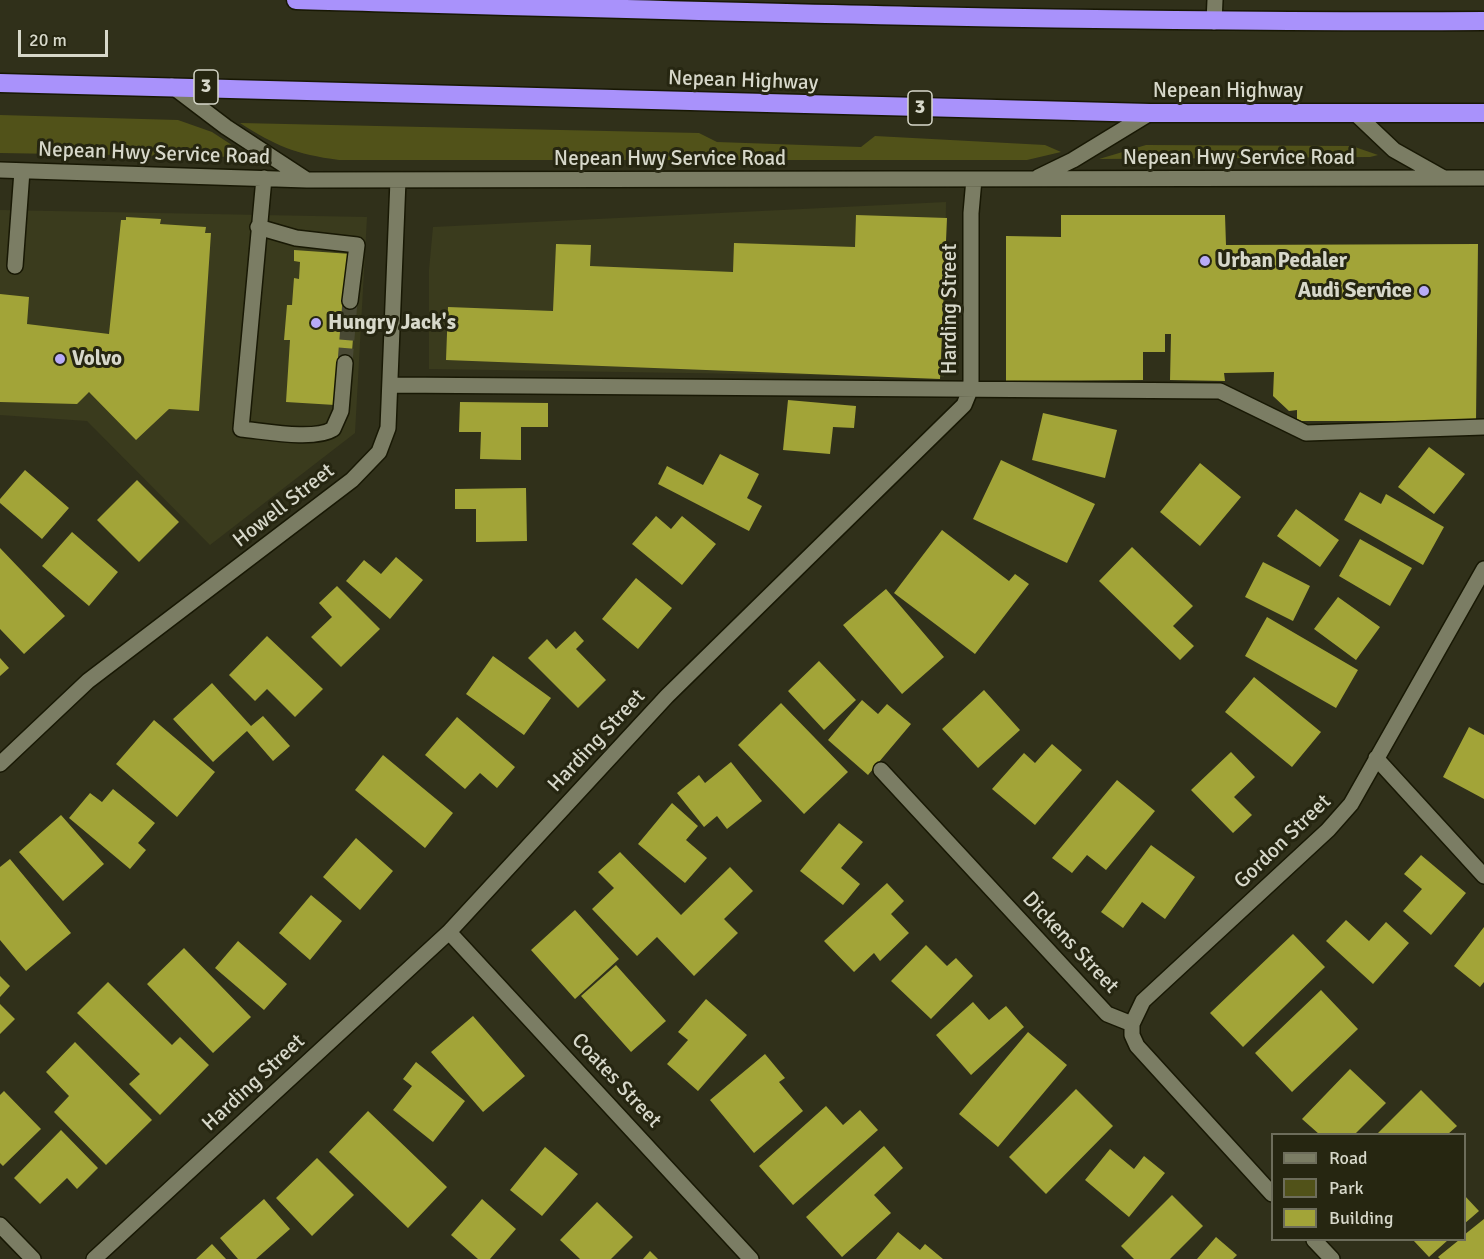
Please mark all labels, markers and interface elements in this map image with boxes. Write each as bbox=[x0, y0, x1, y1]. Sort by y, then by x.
scale bar bbox=[21, 18, 111, 56]
text: 20 m bbox=[29, 29, 67, 51]
street label: Nepean Highway bbox=[667, 66, 819, 96]
road number: 3 bbox=[194, 70, 218, 104]
street label: Nepean Highway bbox=[1153, 78, 1303, 104]
road number: 3 bbox=[908, 91, 932, 125]
street label: Nepean Hwy Service Road bbox=[37, 137, 271, 171]
street label: Nepean Hwy Service Road bbox=[1123, 145, 1355, 171]
street label: Nepean Hwy Service Road bbox=[554, 146, 786, 172]
street label: Harding Street bbox=[937, 244, 963, 374]
place label: Urban Pedaler bbox=[1217, 248, 1347, 274]
marker: Urban Pedaler bbox=[1198, 254, 1212, 268]
place label: Audi Service bbox=[1298, 278, 1412, 304]
marker: Audi Service bbox=[1417, 284, 1431, 298]
place label: Hungry Jack's bbox=[328, 310, 456, 336]
marker: Hungry Jack's bbox=[309, 316, 323, 330]
place label: Volvo bbox=[72, 346, 122, 372]
marker: Volvo bbox=[53, 352, 67, 366]
street label: Howell Street bbox=[228, 459, 340, 553]
street label: Harding Street bbox=[543, 685, 651, 797]
street label: Gordon Street bbox=[1229, 790, 1337, 894]
street label: Dickens Street bbox=[1017, 887, 1123, 999]
street label: Harding Street bbox=[198, 1029, 310, 1137]
street label: Coates Street bbox=[566, 1029, 666, 1133]
legend bbox=[1271, 1133, 1466, 1241]
text: Road bbox=[1329, 1147, 1368, 1169]
text: Park bbox=[1329, 1177, 1364, 1199]
text: Building bbox=[1329, 1207, 1393, 1229]

